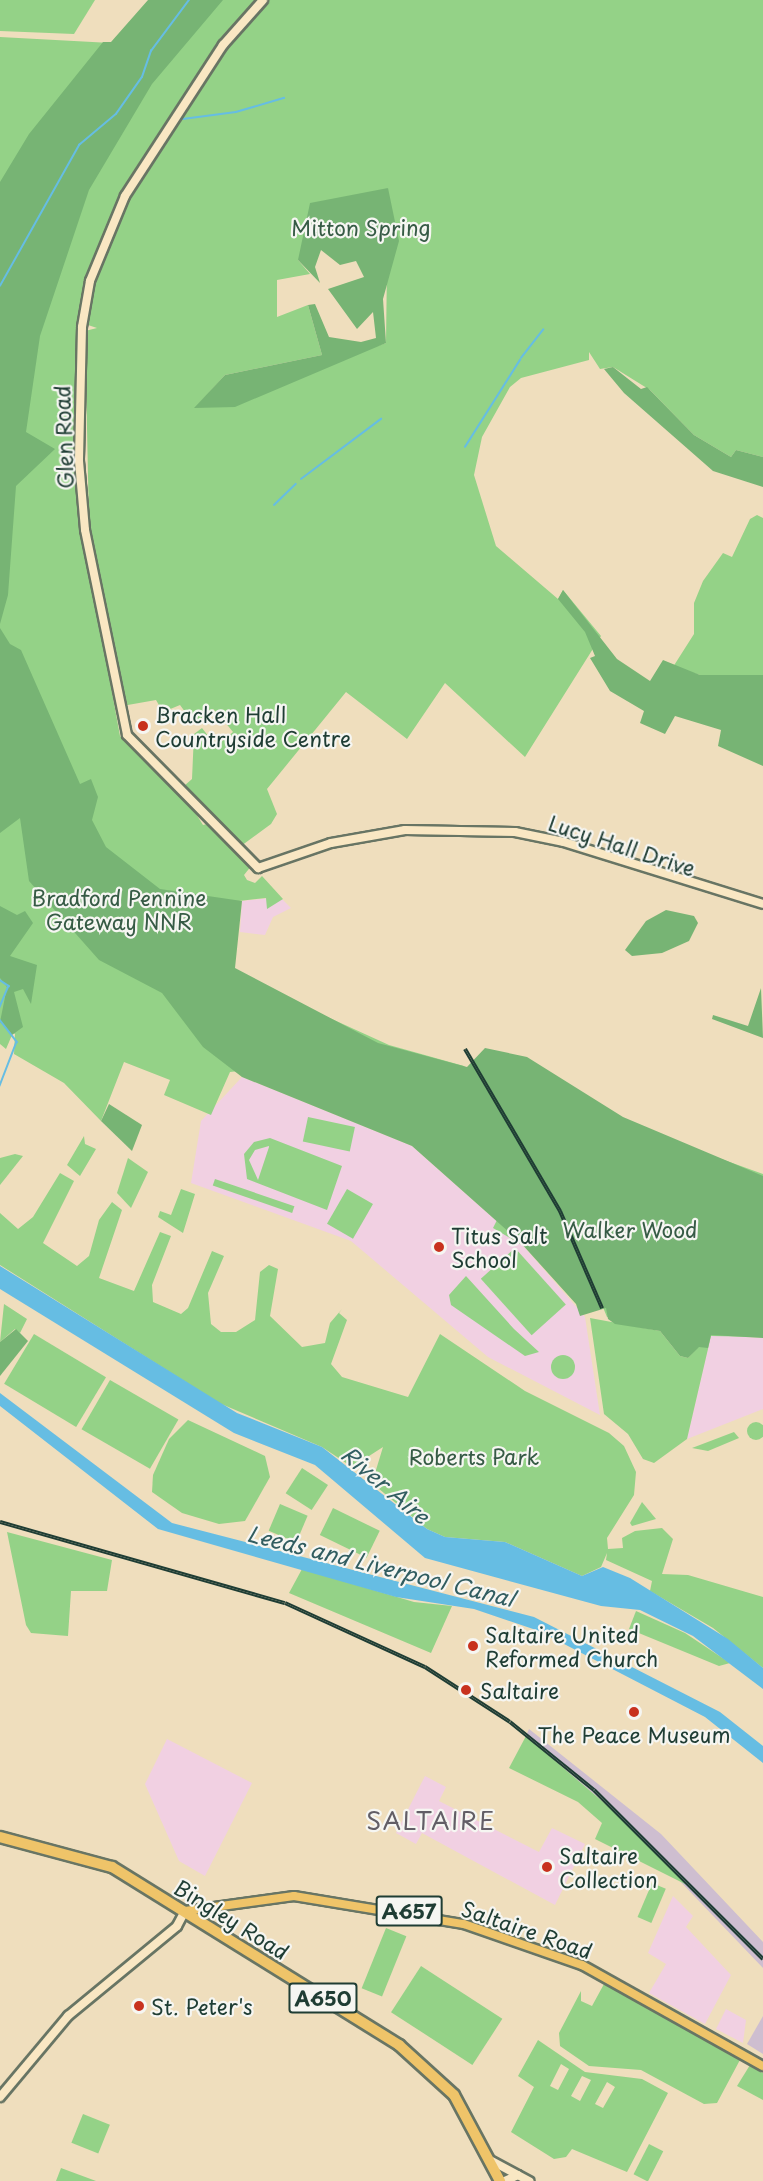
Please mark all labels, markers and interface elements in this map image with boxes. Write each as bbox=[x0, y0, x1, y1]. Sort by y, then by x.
park label: Mitton Spring bbox=[291, 214, 431, 240]
street label: Glen Road bbox=[49, 384, 77, 490]
place label: Bracken Hall Countryside Centre bbox=[155, 701, 351, 751]
marker: Bracken Hall Countryside Centre bbox=[136, 719, 150, 733]
street label: Lucy Hall Drive bbox=[545, 809, 699, 881]
park label: Bradford Pennine Gateway NNR bbox=[31, 884, 207, 934]
park label: Walker Wood bbox=[562, 1216, 698, 1242]
place label: Titus Salt School bbox=[451, 1222, 548, 1272]
marker: Titus Salt School bbox=[432, 1240, 446, 1254]
water label: River Aire bbox=[337, 1440, 435, 1528]
park label: Roberts Park bbox=[409, 1443, 539, 1469]
water label: Leeds and Liverpool Canal bbox=[244, 1519, 518, 1611]
place label: Saltaire United Reformed Church bbox=[485, 1621, 659, 1671]
marker: Saltaire United Reformed Church bbox=[466, 1639, 480, 1653]
place label: Saltaire bbox=[480, 1677, 559, 1703]
marker: Saltaire bbox=[457, 1681, 475, 1699]
marker: The Peace Museum bbox=[627, 1705, 641, 1719]
place label: The Peace Museum bbox=[538, 1721, 730, 1747]
district label: SALTAIRE bbox=[367, 1807, 495, 1835]
place label: Saltaire Collection bbox=[559, 1842, 658, 1892]
marker: Saltaire Collection bbox=[540, 1860, 554, 1874]
street label: Bingley Road bbox=[169, 1873, 295, 1965]
road number: A657 bbox=[374, 1894, 444, 1928]
street label: Saltaire Road bbox=[458, 1895, 596, 1963]
road number: A650 bbox=[287, 1981, 359, 2015]
place label: St. Peter's bbox=[151, 1993, 252, 2019]
marker: St. Peter's bbox=[132, 1999, 146, 2013]

